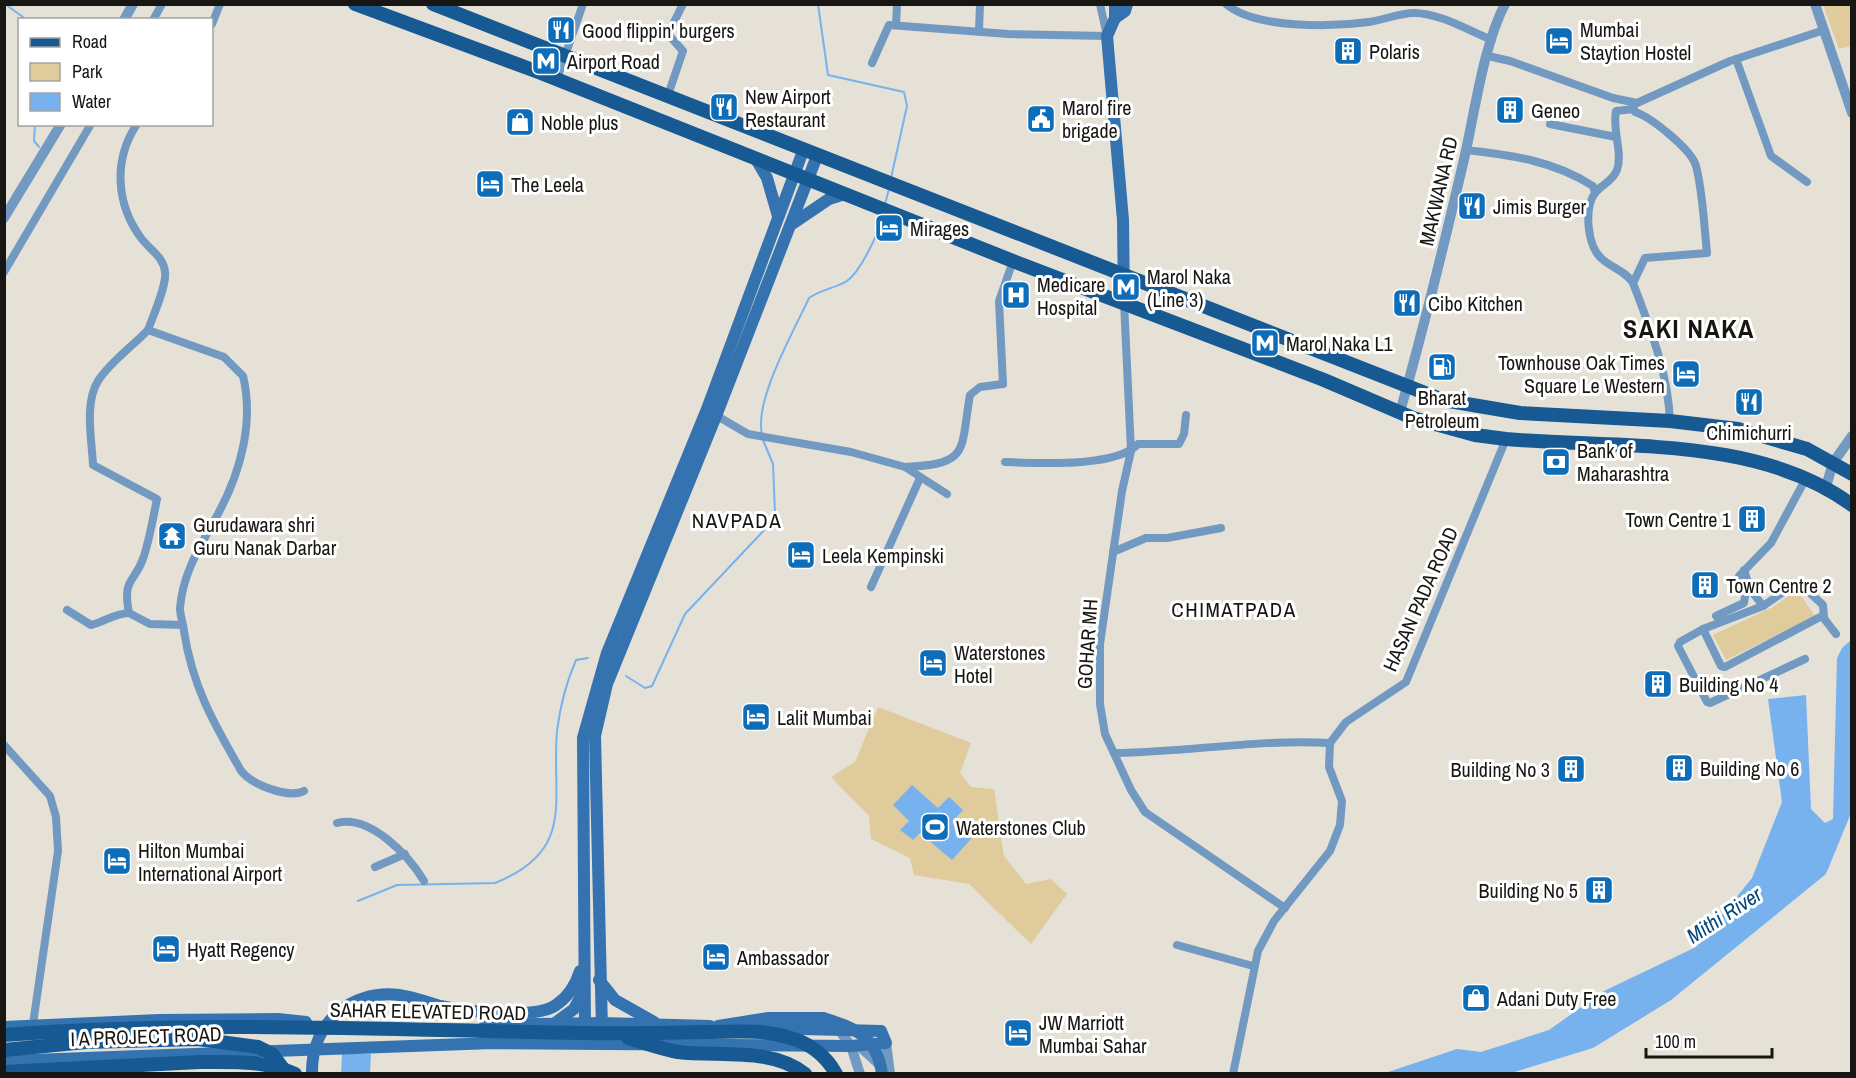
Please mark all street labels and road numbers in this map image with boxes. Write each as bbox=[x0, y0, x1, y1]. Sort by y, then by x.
street label: MAKWANA RD bbox=[1412, 134, 1464, 248]
street label: HASAN PADA ROAD bbox=[1376, 522, 1464, 676]
street label: GOHAR MH bbox=[1070, 598, 1104, 690]
street label: SAHAR ELEVATED ROAD bbox=[330, 996, 526, 1026]
street label: I A PROJECT ROAD bbox=[70, 1020, 222, 1052]

